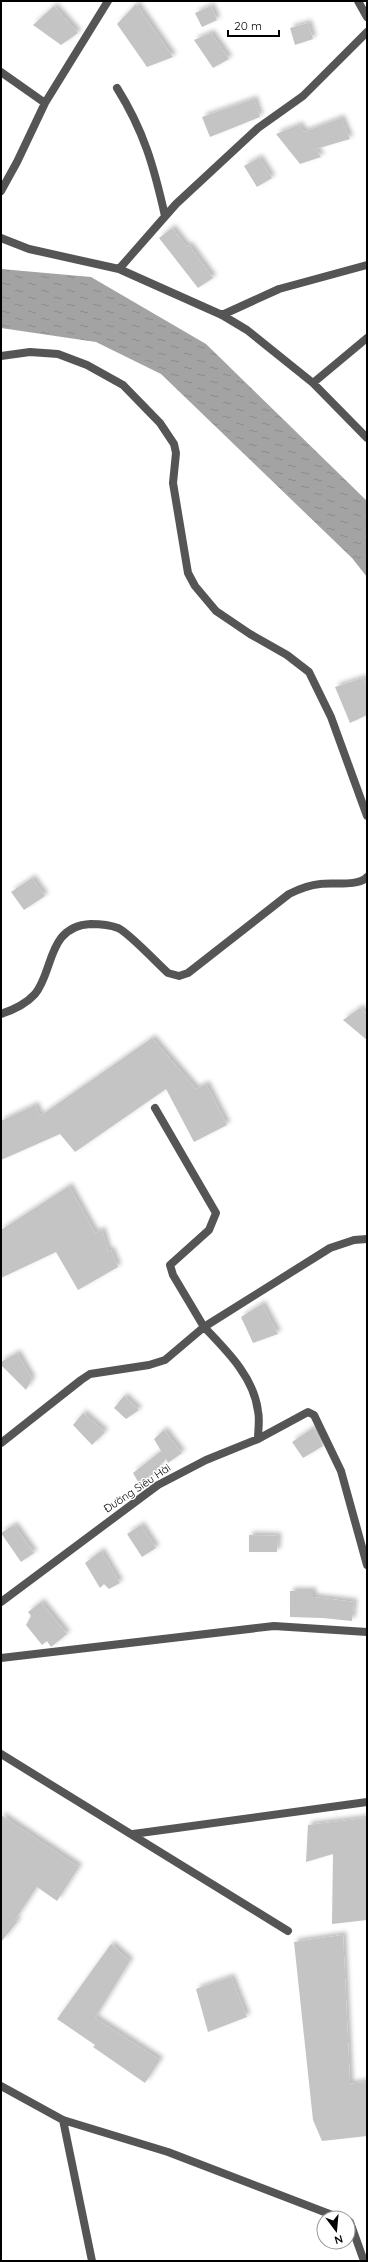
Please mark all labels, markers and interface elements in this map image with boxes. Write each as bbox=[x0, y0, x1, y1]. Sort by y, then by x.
scale bar bbox=[228, 12, 279, 38]
text: 20 m bbox=[234, 18, 262, 33]
street label: Đường Siêu Hài bbox=[101, 1460, 173, 1516]
north arrow bbox=[316, 2210, 356, 2250]
text: N bbox=[333, 2232, 345, 2247]

